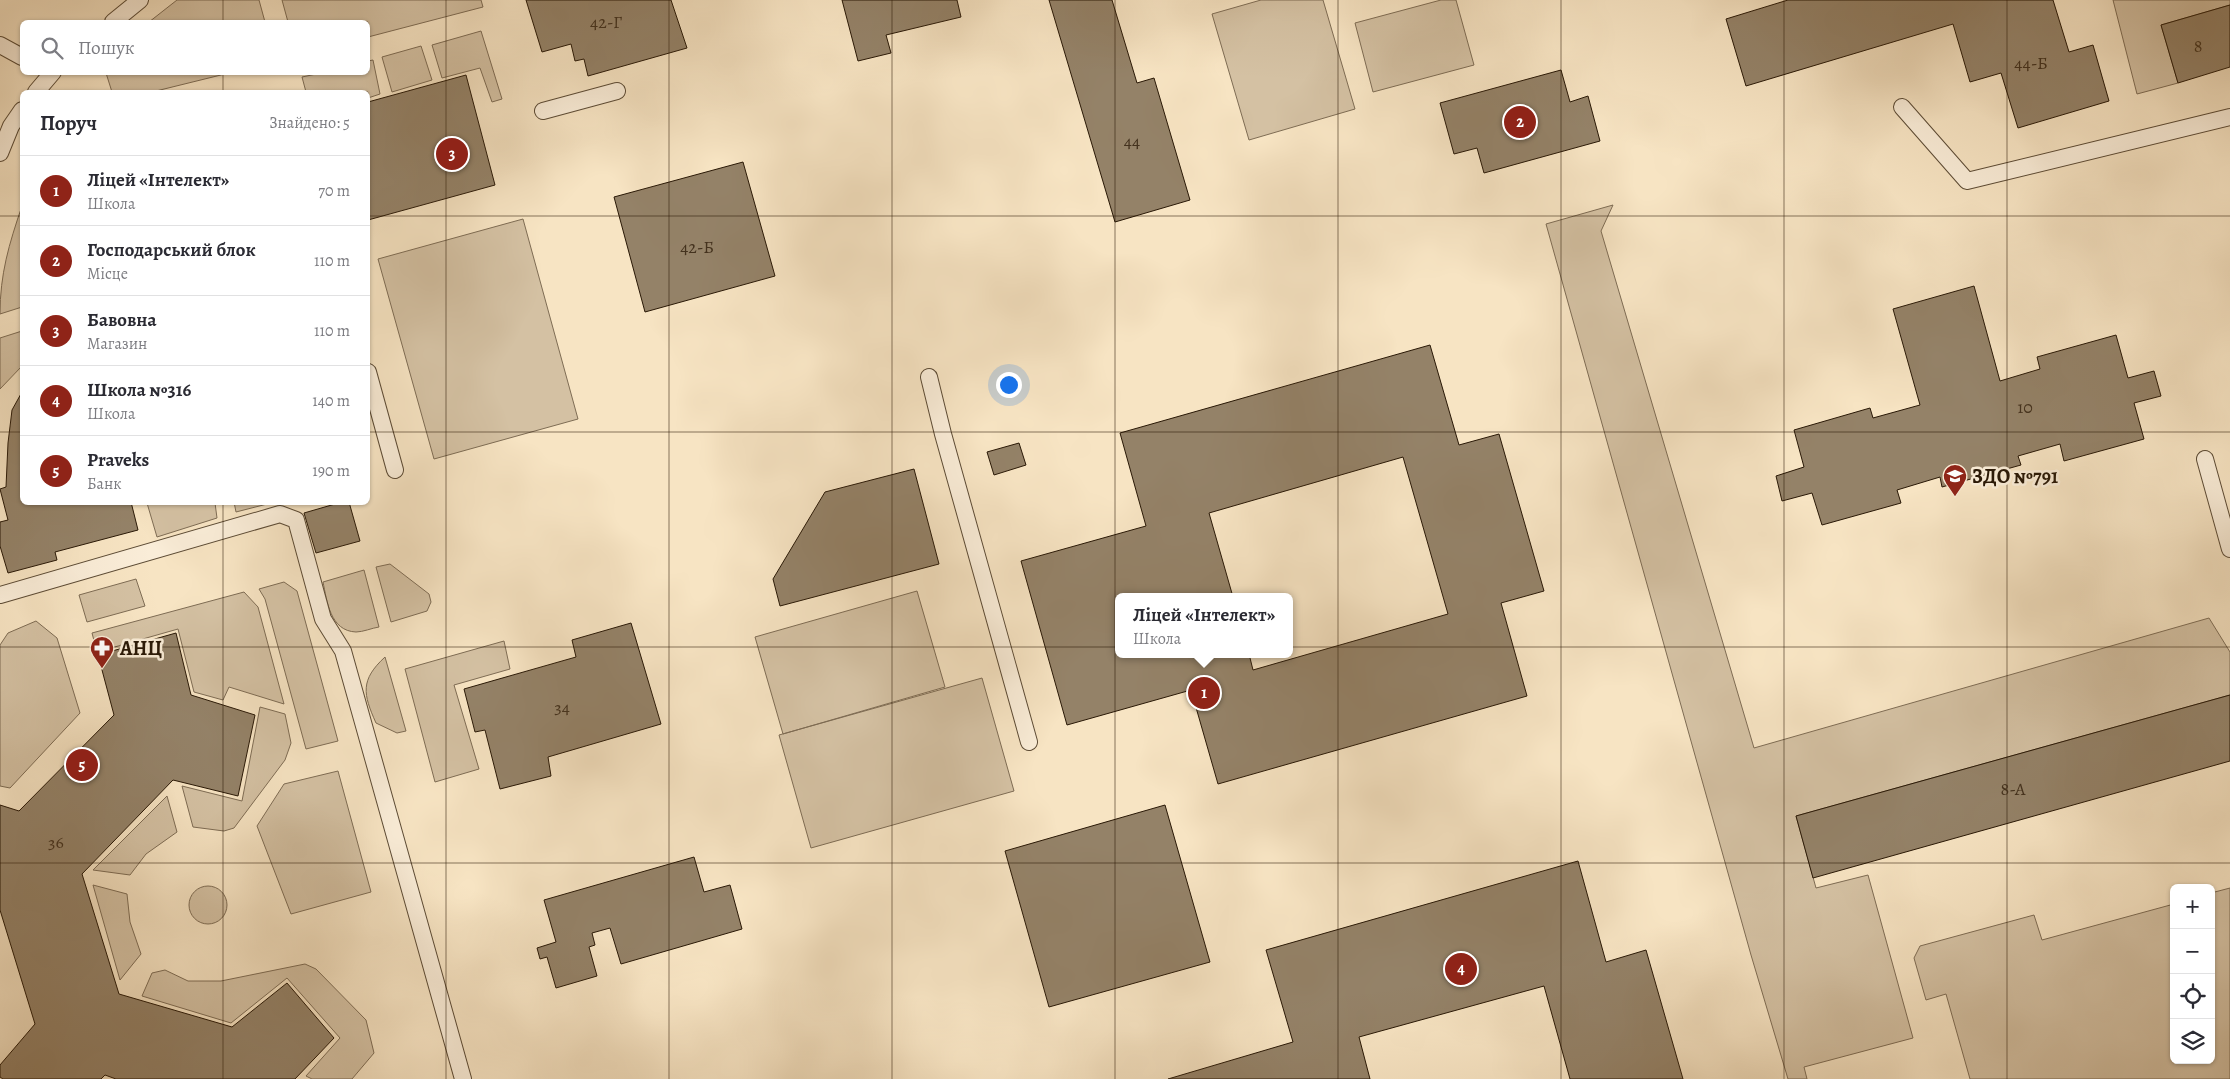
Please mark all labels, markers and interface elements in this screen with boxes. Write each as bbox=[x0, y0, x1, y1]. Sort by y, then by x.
house number: 42-Г bbox=[590, 10, 622, 34]
search box bbox=[20, 20, 370, 75]
icon: search bbox=[38, 34, 66, 62]
house number: 8 bbox=[2194, 34, 2202, 58]
text: Пошук bbox=[78, 35, 135, 61]
house number: 44-Б bbox=[2014, 51, 2048, 75]
pin: 2 bbox=[1504, 103, 1536, 141]
text: Поруч bbox=[40, 109, 97, 137]
text: Знайдено: 5 bbox=[269, 112, 350, 134]
house number: 44 bbox=[1124, 129, 1140, 153]
pin: 3 bbox=[436, 135, 468, 173]
text: Ліцей «Інтелект» bbox=[87, 167, 229, 193]
text: 1 bbox=[53, 180, 59, 202]
text: 70 m bbox=[318, 180, 350, 202]
text: Школа bbox=[87, 193, 135, 215]
house number: 42-Б bbox=[680, 235, 714, 259]
text: Господарський блок bbox=[87, 237, 256, 263]
text: 2 bbox=[52, 250, 60, 272]
text: 110 m bbox=[314, 250, 350, 272]
text: Місце bbox=[87, 263, 128, 285]
text: Бавовна bbox=[87, 307, 157, 333]
text: 3 bbox=[53, 320, 59, 342]
text: 110 m bbox=[314, 320, 350, 342]
text: Магазин bbox=[87, 333, 147, 355]
your location bbox=[996, 372, 1022, 398]
text: Школа №316 bbox=[87, 377, 191, 403]
text: 4 bbox=[52, 390, 60, 412]
text: 140 m bbox=[312, 390, 350, 412]
house number: 10 bbox=[2017, 395, 2033, 419]
text: Школа bbox=[87, 403, 135, 425]
text: Praveks bbox=[87, 447, 149, 473]
text: 5 bbox=[53, 460, 59, 482]
text: 190 m bbox=[312, 460, 350, 482]
school or university icon: ЗДО №791 bbox=[1942, 463, 1968, 497]
place label: ЗДО №791 bbox=[1972, 463, 2058, 490]
text: Банк bbox=[87, 473, 122, 495]
popup bbox=[1115, 593, 1293, 658]
text: Ліцей «Інтелект» bbox=[1133, 602, 1275, 628]
text: Школа bbox=[1133, 628, 1181, 650]
pharmacy icon: АНЦ bbox=[89, 635, 115, 669]
place label: АНЦ bbox=[119, 635, 162, 662]
pin: 1 bbox=[1188, 674, 1220, 712]
house number: 34 bbox=[554, 695, 570, 719]
pin: 5 bbox=[66, 746, 98, 784]
house number: 8-А bbox=[2000, 777, 2026, 801]
house number: 36 bbox=[48, 830, 64, 854]
map controls bbox=[2170, 884, 2215, 1064]
button: + bbox=[2170, 884, 2215, 929]
button: − bbox=[2170, 929, 2215, 974]
pin: 4 bbox=[1445, 950, 1477, 988]
button: locate bbox=[2170, 974, 2215, 1019]
button: layers bbox=[2170, 1019, 2215, 1064]

